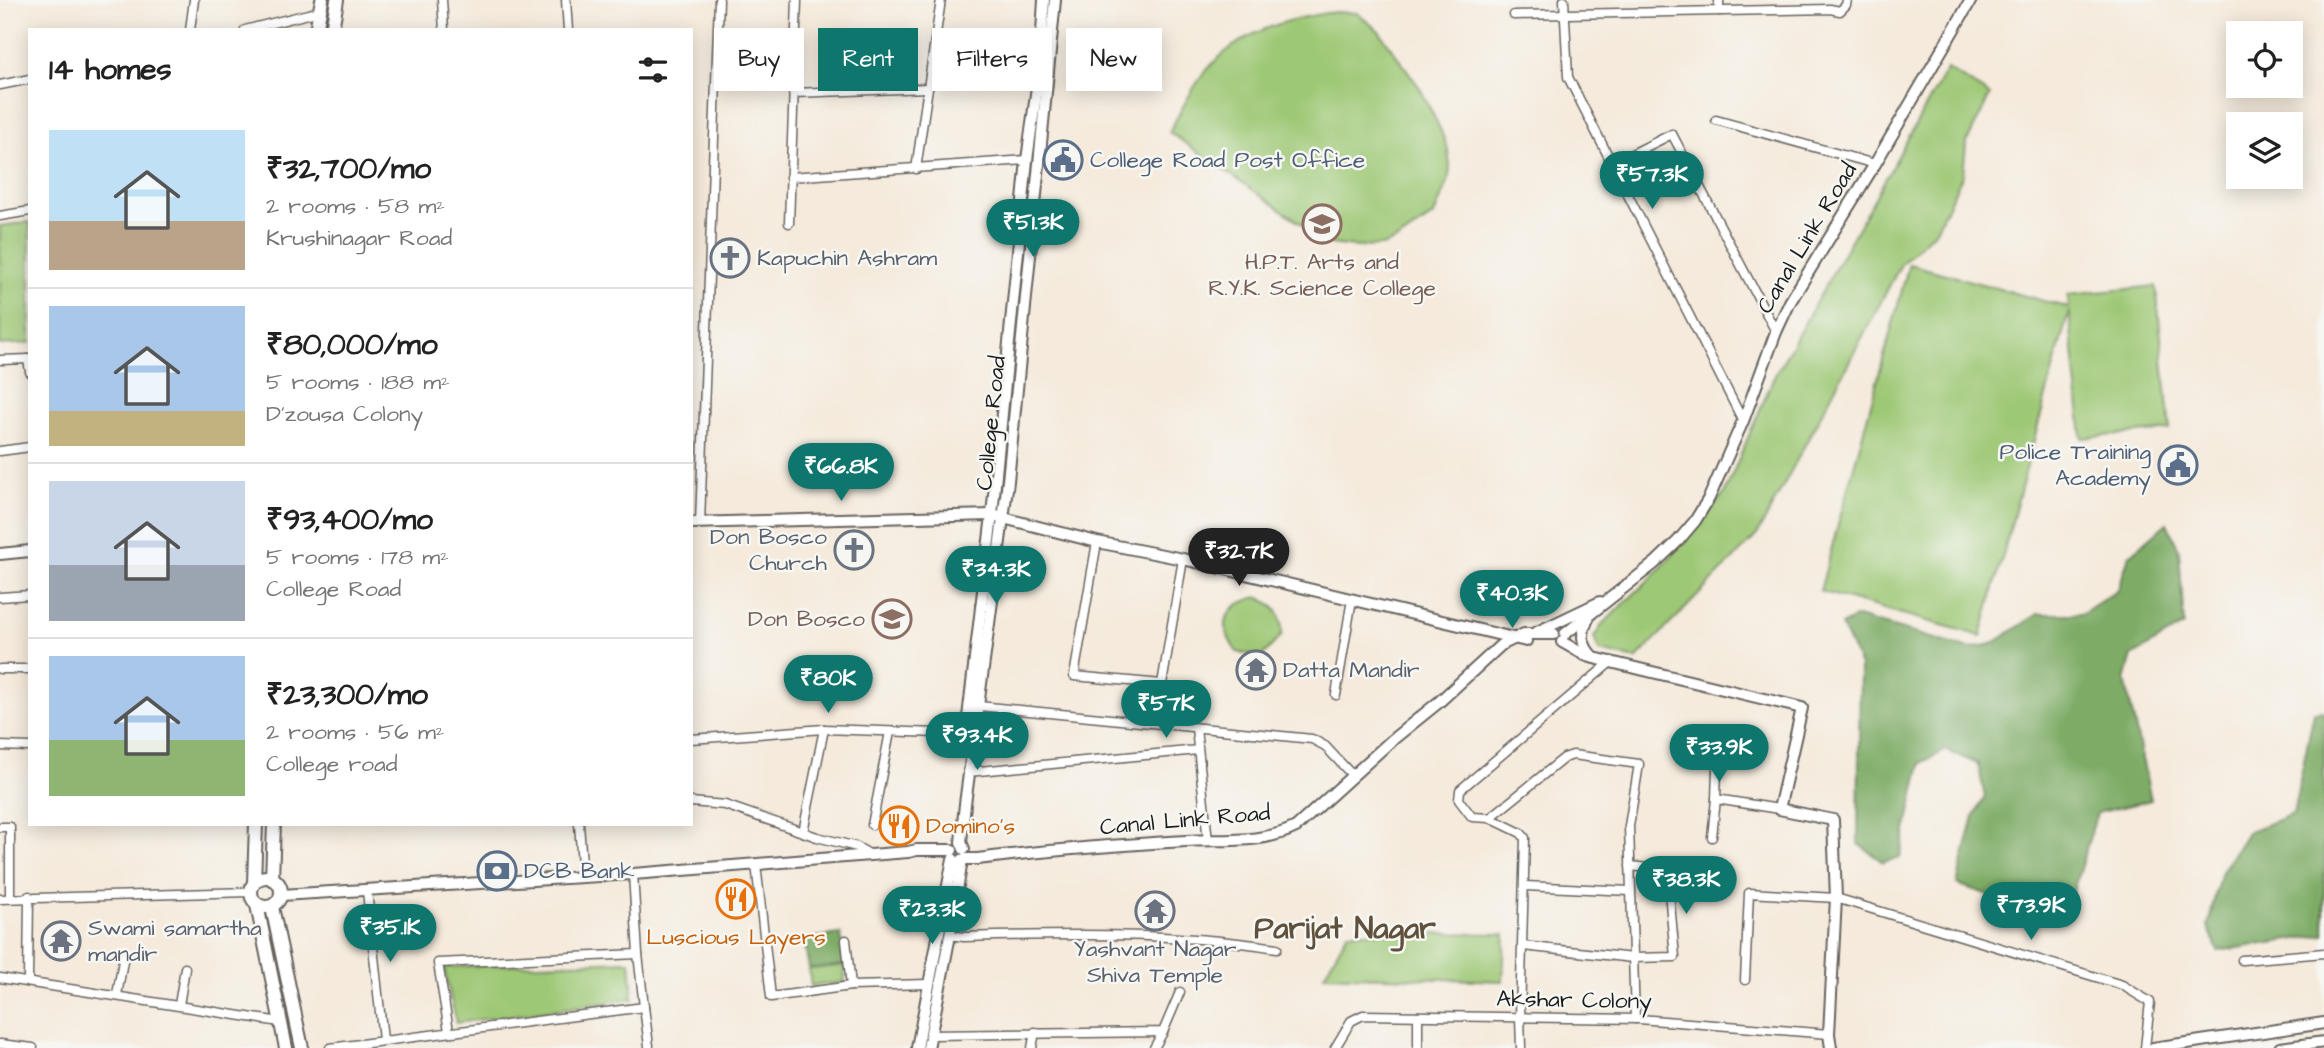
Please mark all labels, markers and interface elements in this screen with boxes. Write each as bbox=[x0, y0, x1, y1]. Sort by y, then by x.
map controls bbox=[2226, 21, 2303, 189]
button: locate bbox=[2226, 21, 2303, 98]
chip: Buy bbox=[714, 28, 804, 91]
chip: Rent bbox=[818, 28, 918, 91]
chip: Filters bbox=[932, 28, 1052, 91]
chip: New bbox=[1066, 28, 1162, 91]
text: 14 homes bbox=[49, 49, 172, 91]
icon: filters bbox=[634, 51, 672, 89]
button: layers bbox=[2226, 112, 2303, 189]
public building icon: College Road Post Office bbox=[1042, 139, 1084, 181]
place label: College Road Post Office bbox=[1090, 144, 1365, 177]
text: ₹32,700/mo bbox=[266, 148, 431, 190]
pin: ₹57.3K bbox=[1595, 152, 1709, 211]
street label: Canal Link Road bbox=[1749, 156, 1865, 320]
icon: home bbox=[105, 158, 189, 242]
text: ₹57.3K bbox=[1616, 158, 1688, 190]
text: 2 rooms · 58 m² bbox=[266, 190, 445, 222]
pin: ₹51.3K bbox=[976, 200, 1090, 259]
school or university icon: H.P.T. Arts and R.Y.K. Science College bbox=[1301, 203, 1343, 245]
text: ₹51.3K bbox=[1002, 206, 1064, 238]
text: Krushinagar Road bbox=[266, 222, 452, 254]
church icon: Kapuchin Ashram bbox=[709, 237, 751, 279]
place label: Kapuchin Ashram bbox=[757, 242, 937, 274]
place label: H.P.T. Arts and R.Y.K. Science College bbox=[1208, 246, 1436, 305]
text: ₹80,000/mo bbox=[266, 324, 438, 366]
icon: home bbox=[105, 334, 189, 418]
street label: College Road bbox=[968, 354, 1015, 492]
text: 5 rooms · 188 m² bbox=[266, 366, 450, 398]
text: D'zousa Colony bbox=[266, 398, 423, 430]
place label: Police Training Academy bbox=[2000, 436, 2151, 495]
pin: ₹66.8K bbox=[784, 444, 898, 503]
public building icon: Police Training Academy bbox=[2157, 444, 2199, 486]
text: ₹66.8K bbox=[804, 450, 878, 482]
text: ₹93,400/mo bbox=[266, 499, 433, 541]
icon: home bbox=[105, 509, 189, 593]
place label: Don Bosco Church bbox=[710, 521, 828, 579]
pin: ₹32.7K bbox=[1182, 528, 1296, 588]
church icon: Don Bosco Church bbox=[833, 529, 875, 571]
text: ₹32.7K bbox=[1204, 535, 1274, 567]
text: 5 rooms · 178 m² bbox=[266, 541, 449, 573]
pin: ₹34.3K bbox=[939, 546, 1053, 606]
text: ₹34.3K bbox=[961, 553, 1031, 585]
pin: ₹40.3K bbox=[1455, 570, 1569, 630]
text: College Road bbox=[266, 573, 401, 605]
text: ₹40.3K bbox=[1476, 577, 1548, 609]
school or university icon: Don Bosco bbox=[871, 598, 913, 640]
place label: Don Bosco bbox=[748, 603, 865, 635]
temple icon: Datta Mandir bbox=[1235, 649, 1277, 691]
place label: Datta Mandir bbox=[1283, 654, 1420, 686]
pin: ₹80K bbox=[787, 656, 869, 715]
text: ₹80K bbox=[800, 662, 856, 694]
text: ₹23,300/mo bbox=[266, 674, 428, 716]
pin: ₹57K bbox=[1125, 680, 1207, 740]
icon: home bbox=[105, 684, 189, 768]
text: ₹57K bbox=[1137, 687, 1195, 719]
pin: ₹93.4K bbox=[920, 712, 1034, 772]
text: 2 rooms · 56 m² bbox=[266, 716, 444, 748]
text: ₹93.4K bbox=[942, 719, 1012, 751]
pin: ₹33.9K bbox=[1662, 724, 1776, 784]
text: ₹33.9K bbox=[1686, 731, 1752, 763]
text: College road bbox=[266, 748, 398, 780]
street label: Canal Link Road bbox=[1098, 797, 1272, 843]
restaurant icon: Domino's bbox=[878, 805, 920, 847]
place label: Domino's bbox=[926, 810, 1015, 842]
bank icon: DCB Bank bbox=[476, 850, 518, 892]
place label: DCB Bank bbox=[524, 855, 634, 887]
pin: ₹38.3K bbox=[1629, 856, 1743, 916]
text: ₹38.3K bbox=[1652, 863, 1720, 895]
restaurant icon: Luscious Layers bbox=[715, 878, 757, 920]
pin: ₹73.9K bbox=[1974, 883, 2088, 942]
pin: ₹23.3K bbox=[875, 886, 989, 946]
text: ₹73.9K bbox=[1996, 889, 2066, 921]
temple icon: Yashvant Nagar Shiva Temple bbox=[1134, 890, 1176, 932]
text: ₹23.3K bbox=[899, 893, 965, 925]
pin: ₹35.1K bbox=[333, 904, 447, 964]
district label: Parijat Nagar bbox=[1254, 908, 1436, 952]
text: ₹35.1K bbox=[359, 911, 421, 943]
place label: Swami samartha mandir bbox=[88, 912, 262, 970]
temple icon: Swami samartha mandir bbox=[40, 920, 82, 962]
place label: Luscious Layers bbox=[646, 921, 826, 954]
place label: Yashvant Nagar Shiva Temple bbox=[1074, 933, 1237, 991]
street label: Akshar Colony bbox=[1496, 983, 1652, 1018]

